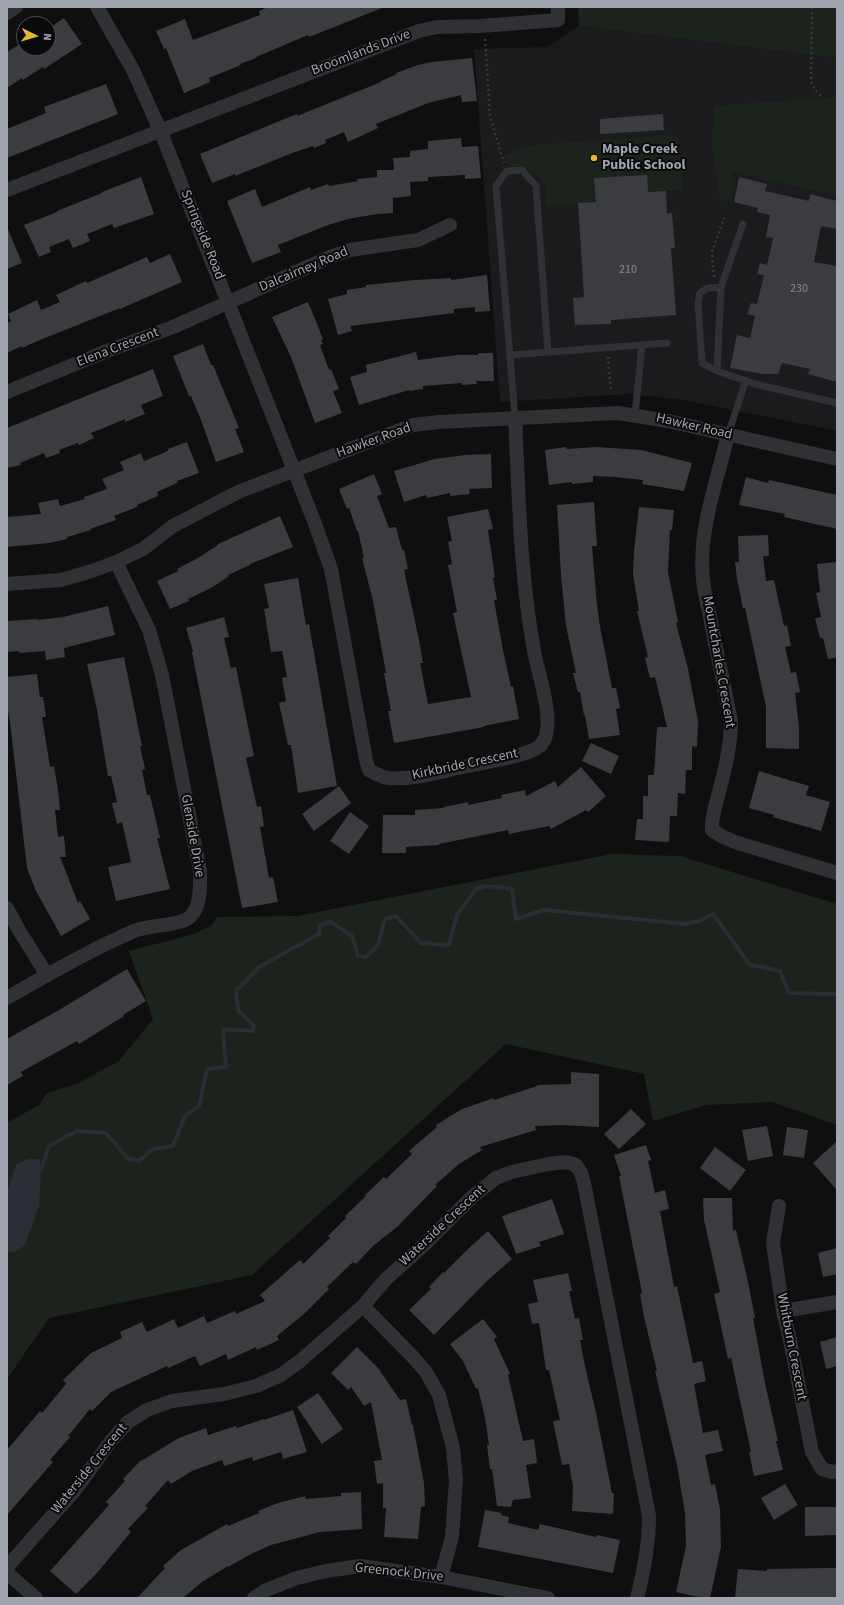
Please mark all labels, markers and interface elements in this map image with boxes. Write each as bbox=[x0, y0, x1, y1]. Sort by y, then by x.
north arrow bbox=[16, 16, 56, 56]
street label: Broomlands Drive bbox=[309, 26, 413, 80]
text: N bbox=[40, 33, 55, 41]
place label: Maple Creek Public School bbox=[602, 142, 685, 174]
marker: Maple Creek Public School bbox=[589, 153, 599, 163]
street label: Springside Road bbox=[176, 188, 228, 282]
street label: Dalcairney Road bbox=[257, 244, 351, 296]
house number: 210 bbox=[619, 263, 637, 277]
house number: 230 bbox=[790, 282, 808, 296]
street label: Elena Crescent bbox=[75, 325, 161, 371]
street label: Hawker Road bbox=[654, 410, 734, 444]
street label: Hawker Road bbox=[335, 420, 413, 462]
street label: Mountcharles Crescent bbox=[698, 595, 738, 729]
street label: Kirkbride Crescent bbox=[411, 746, 519, 784]
street label: Glenside Drive bbox=[176, 793, 208, 879]
street label: Waterside Crescent bbox=[396, 1182, 490, 1270]
street label: Whitburn Crescent bbox=[772, 1292, 810, 1402]
street label: Waterside Crescent bbox=[48, 1420, 132, 1518]
street label: Greenock Drive bbox=[354, 1560, 444, 1586]

